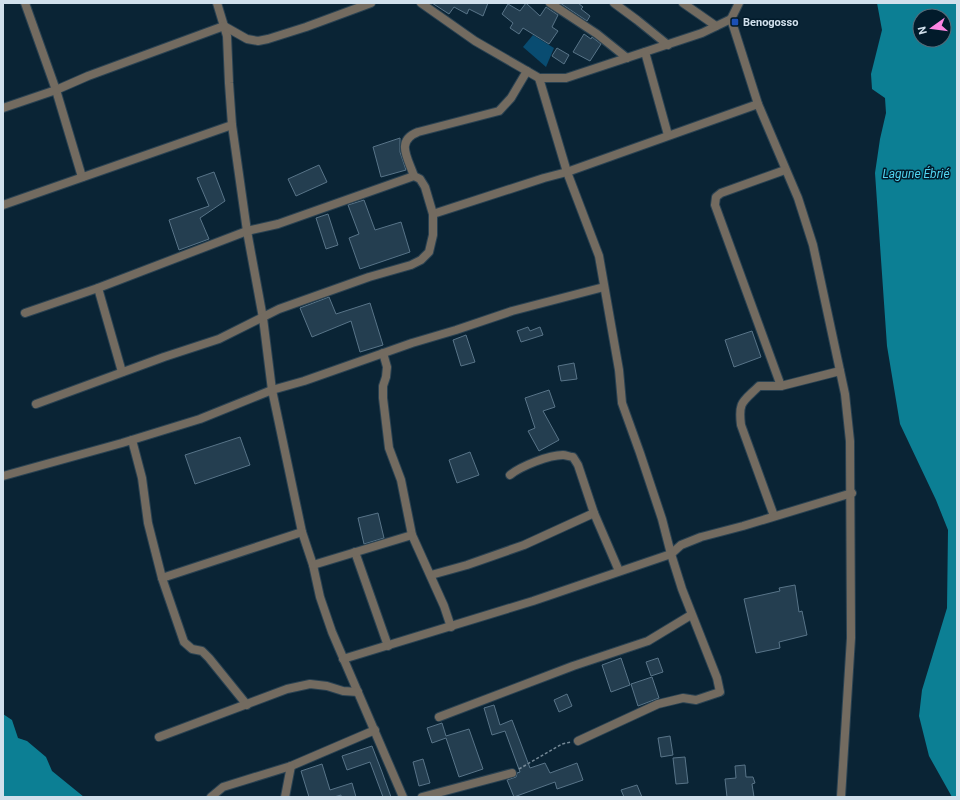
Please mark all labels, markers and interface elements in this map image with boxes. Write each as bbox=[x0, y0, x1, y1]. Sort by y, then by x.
north arrow bbox=[912, 8, 952, 48]
place label: Benogosso bbox=[743, 16, 798, 29]
marker: Benogosso bbox=[730, 17, 740, 27]
text: N bbox=[915, 25, 930, 36]
water label: Lagune Ébrié bbox=[882, 166, 950, 181]

